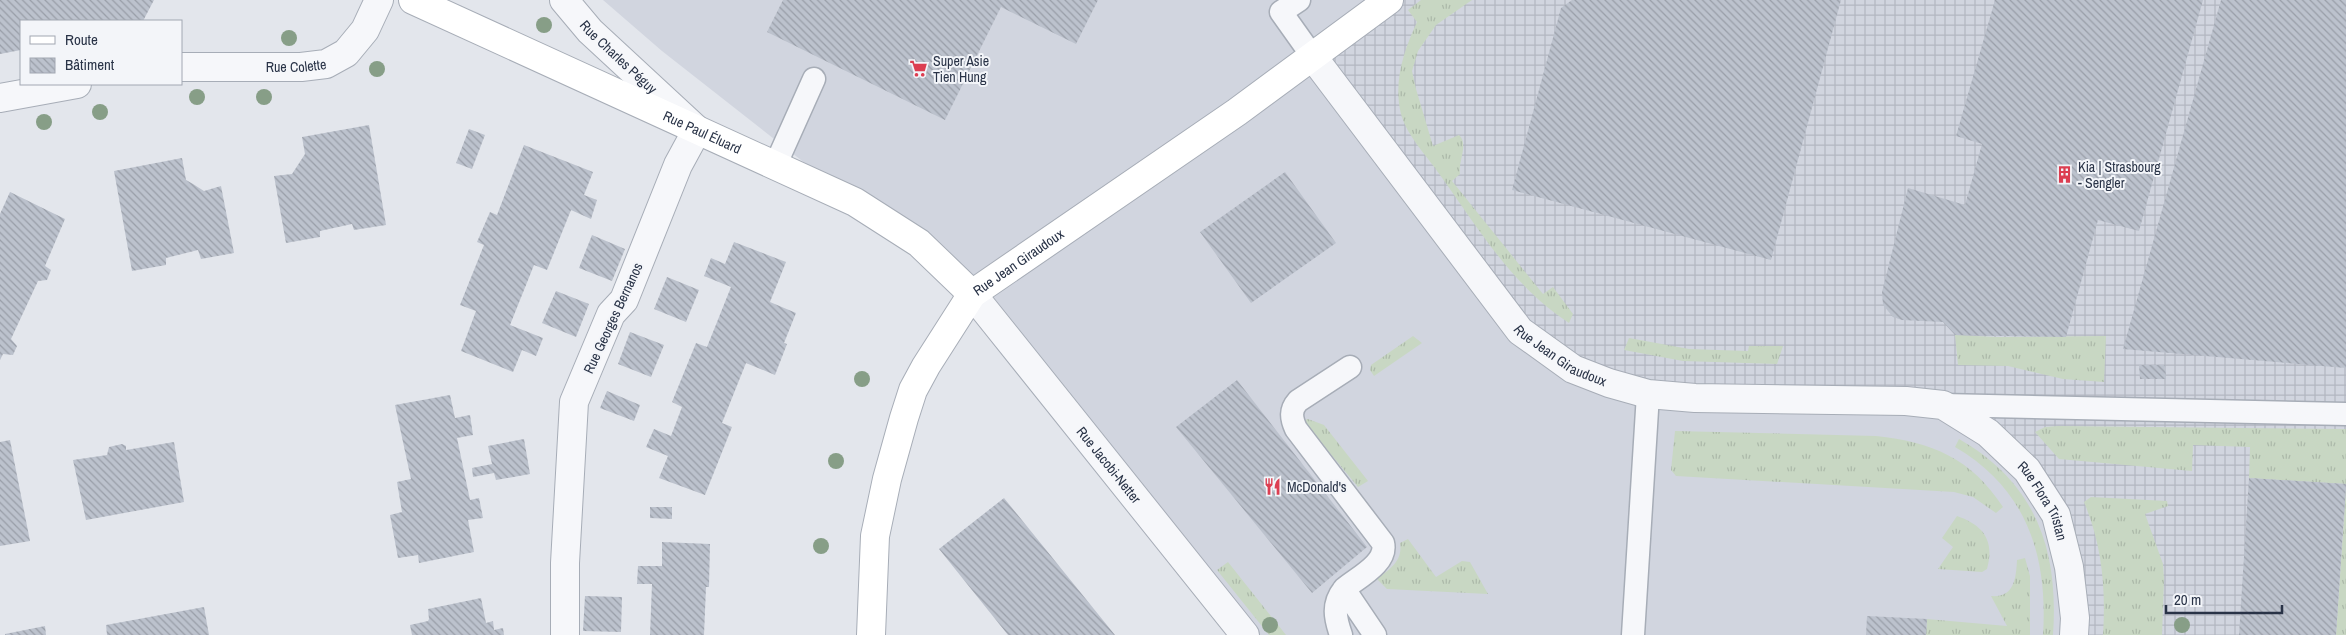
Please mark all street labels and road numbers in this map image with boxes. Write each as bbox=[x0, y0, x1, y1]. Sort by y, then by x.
street label: Rue Charles Péguy bbox=[576, 17, 661, 98]
street label: Rue Colette bbox=[266, 55, 327, 76]
street label: Rue Paul Éluard bbox=[660, 107, 744, 158]
street label: Rue Jean Giraudoux bbox=[970, 225, 1067, 300]
street label: Rue Georges Bernanos bbox=[579, 259, 647, 376]
street label: Rue Jean Giraudoux bbox=[1510, 321, 1610, 390]
street label: Rue Jacobi-Netter bbox=[1073, 423, 1145, 507]
street label: Rue Flora Tristan bbox=[2014, 457, 2071, 542]

